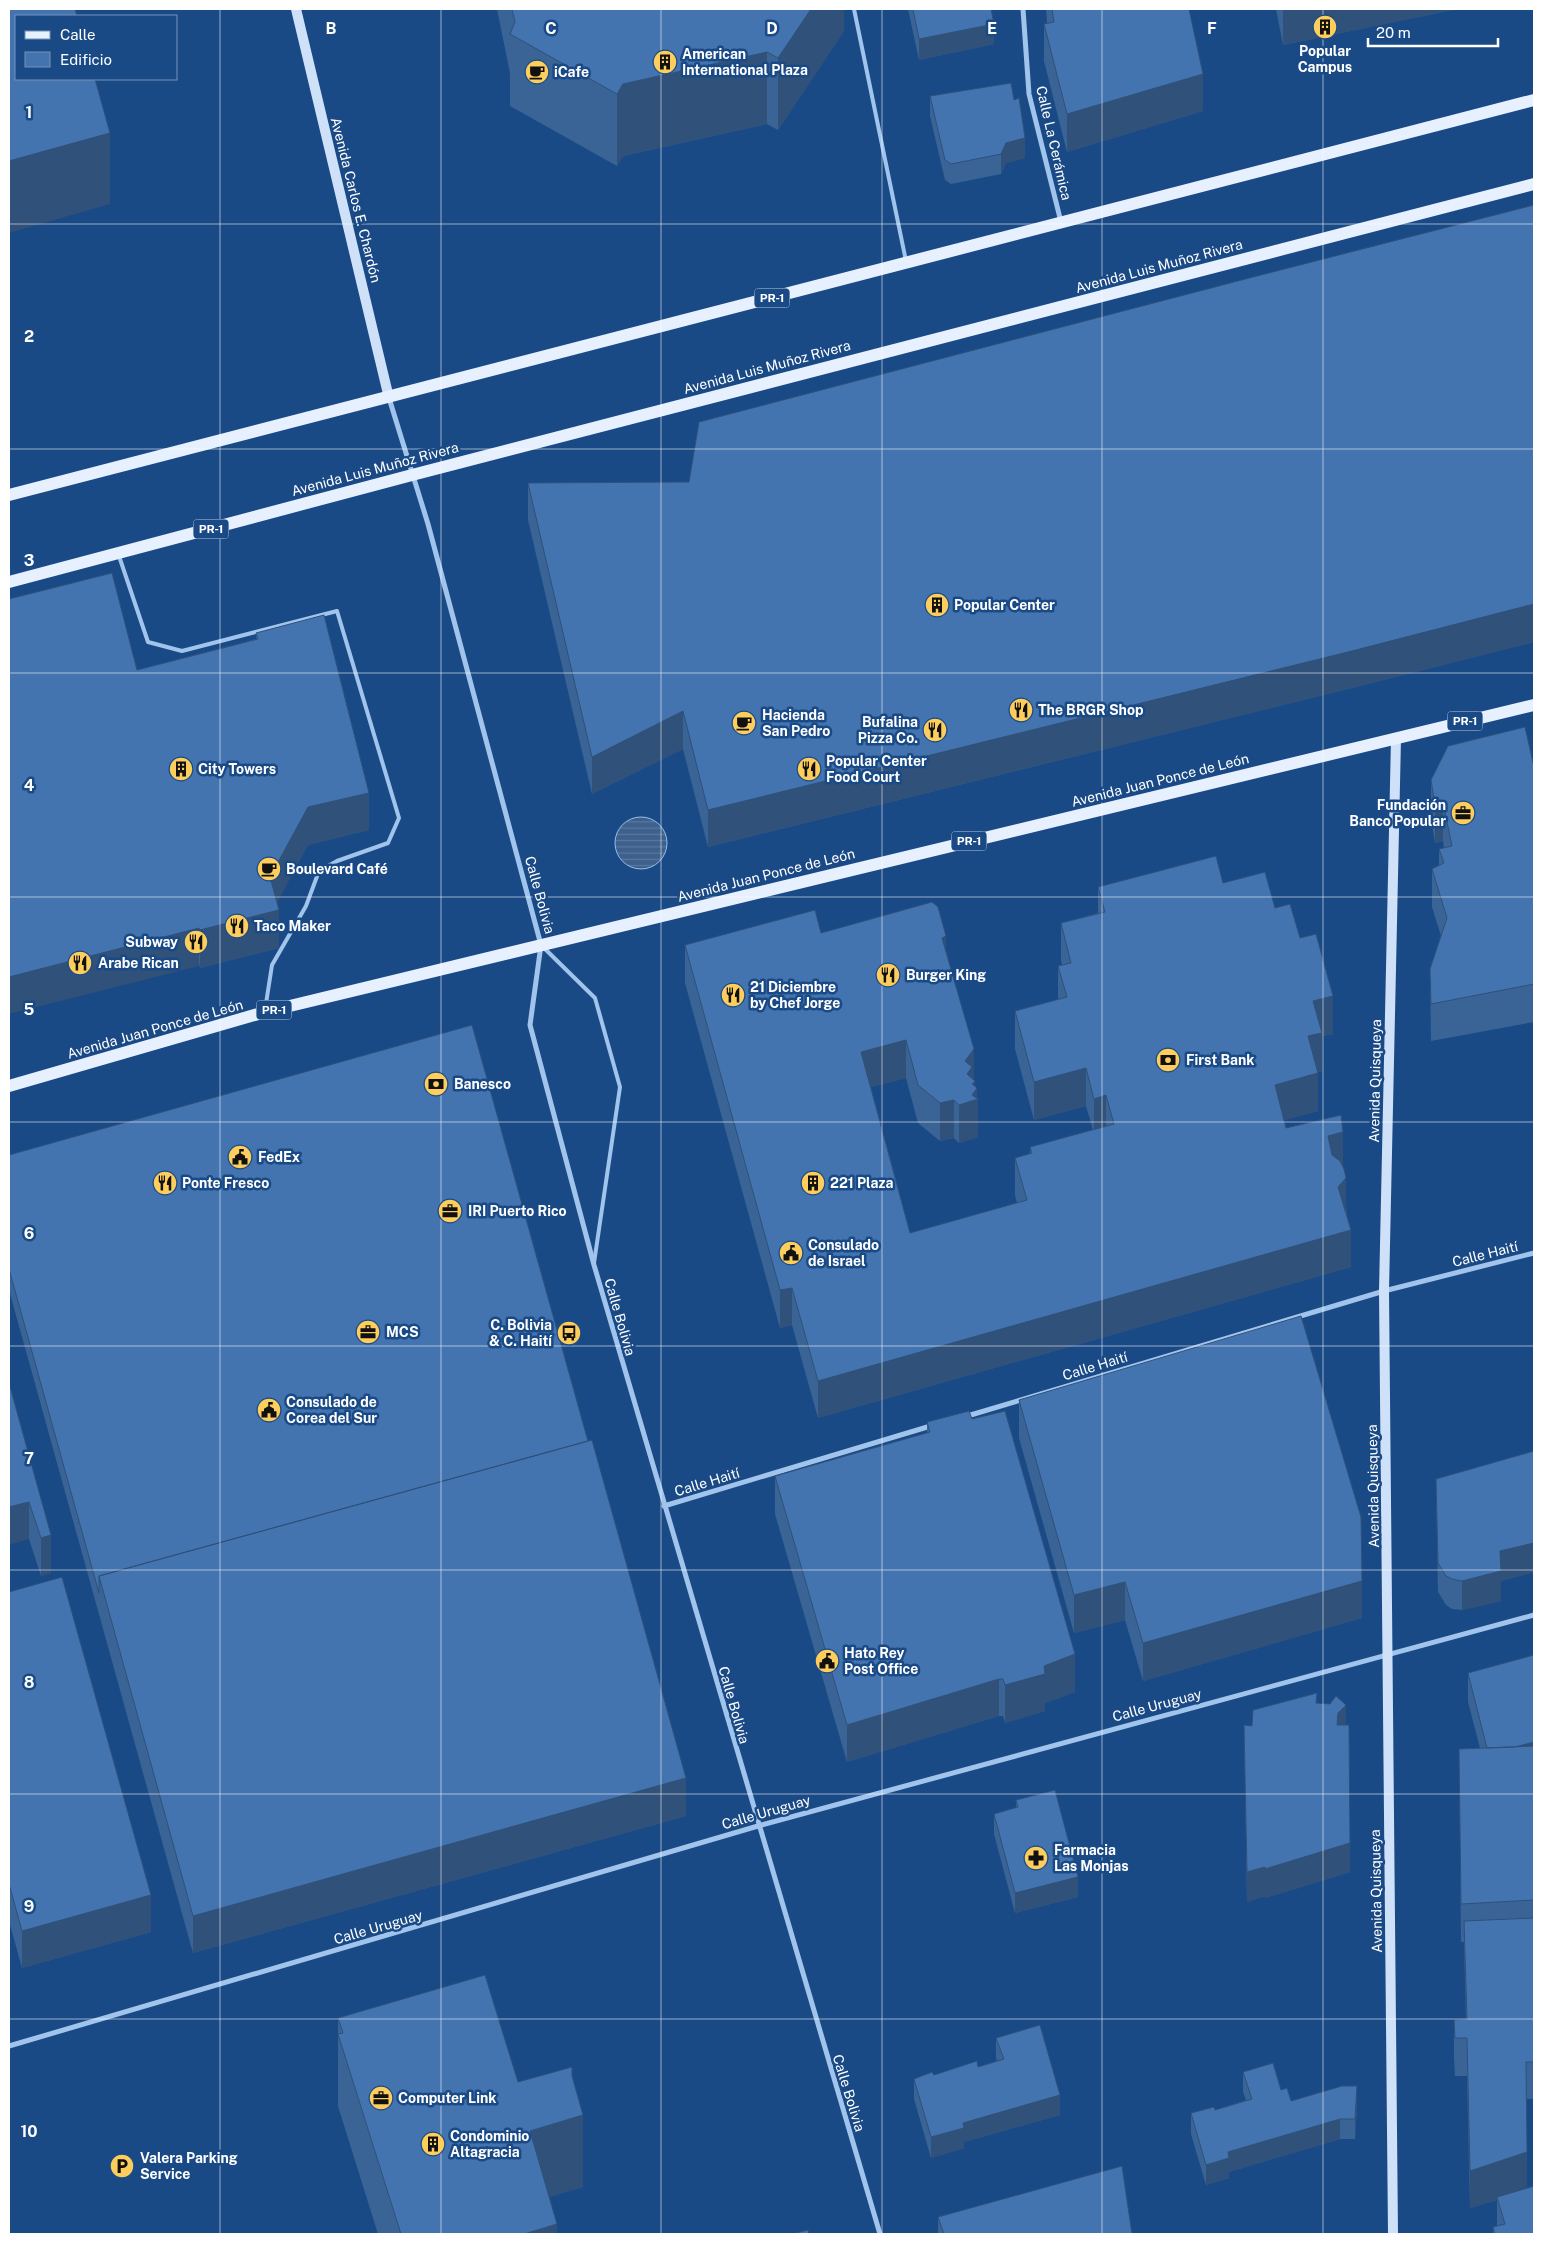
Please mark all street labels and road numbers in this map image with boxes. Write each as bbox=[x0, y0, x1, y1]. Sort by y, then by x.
street label: Calle La Cerámica bbox=[1033, 84, 1075, 202]
street label: Avenida Carlos E. Chardón bbox=[328, 116, 384, 284]
street label: Avenida Luis Muñoz Rivera bbox=[1074, 236, 1244, 296]
road number: PR-1 bbox=[754, 288, 790, 308]
street label: Avenida Luis Muñoz Rivera bbox=[682, 337, 852, 397]
street label: Avenida Luis Muñoz Rivera bbox=[290, 439, 460, 499]
road number: PR-1 bbox=[194, 520, 228, 538]
road number: PR-1 bbox=[1448, 711, 1482, 730]
street label: Avenida Juan Ponce de León bbox=[1070, 750, 1250, 810]
road number: PR-1 bbox=[952, 831, 986, 850]
street label: Avenida Juan Ponce de León bbox=[676, 845, 856, 905]
street label: Calle Bolivia bbox=[522, 854, 558, 936]
street label: Avenida Juan Ponce de León bbox=[65, 996, 245, 1062]
road number: PR-1 bbox=[256, 1000, 292, 1020]
street label: Avenida Quisqueya bbox=[1366, 1019, 1384, 1143]
street label: Calle Haití bbox=[1450, 1238, 1520, 1270]
street label: Calle Bolivia bbox=[601, 1276, 639, 1358]
street label: Calle Haití bbox=[1061, 1348, 1130, 1383]
street label: Avenida Quisqueya bbox=[1364, 1424, 1382, 1548]
street label: Calle Haití bbox=[673, 1464, 742, 1499]
street label: Calle Bolivia bbox=[715, 1664, 753, 1746]
street label: Calle Uruguay bbox=[1111, 1685, 1204, 1725]
street label: Calle Uruguay bbox=[720, 1792, 813, 1832]
street label: Avenida Quisqueya bbox=[1367, 1829, 1385, 1953]
street label: Calle Uruguay bbox=[332, 1907, 425, 1947]
street label: Calle Bolivia bbox=[830, 2053, 868, 2133]

